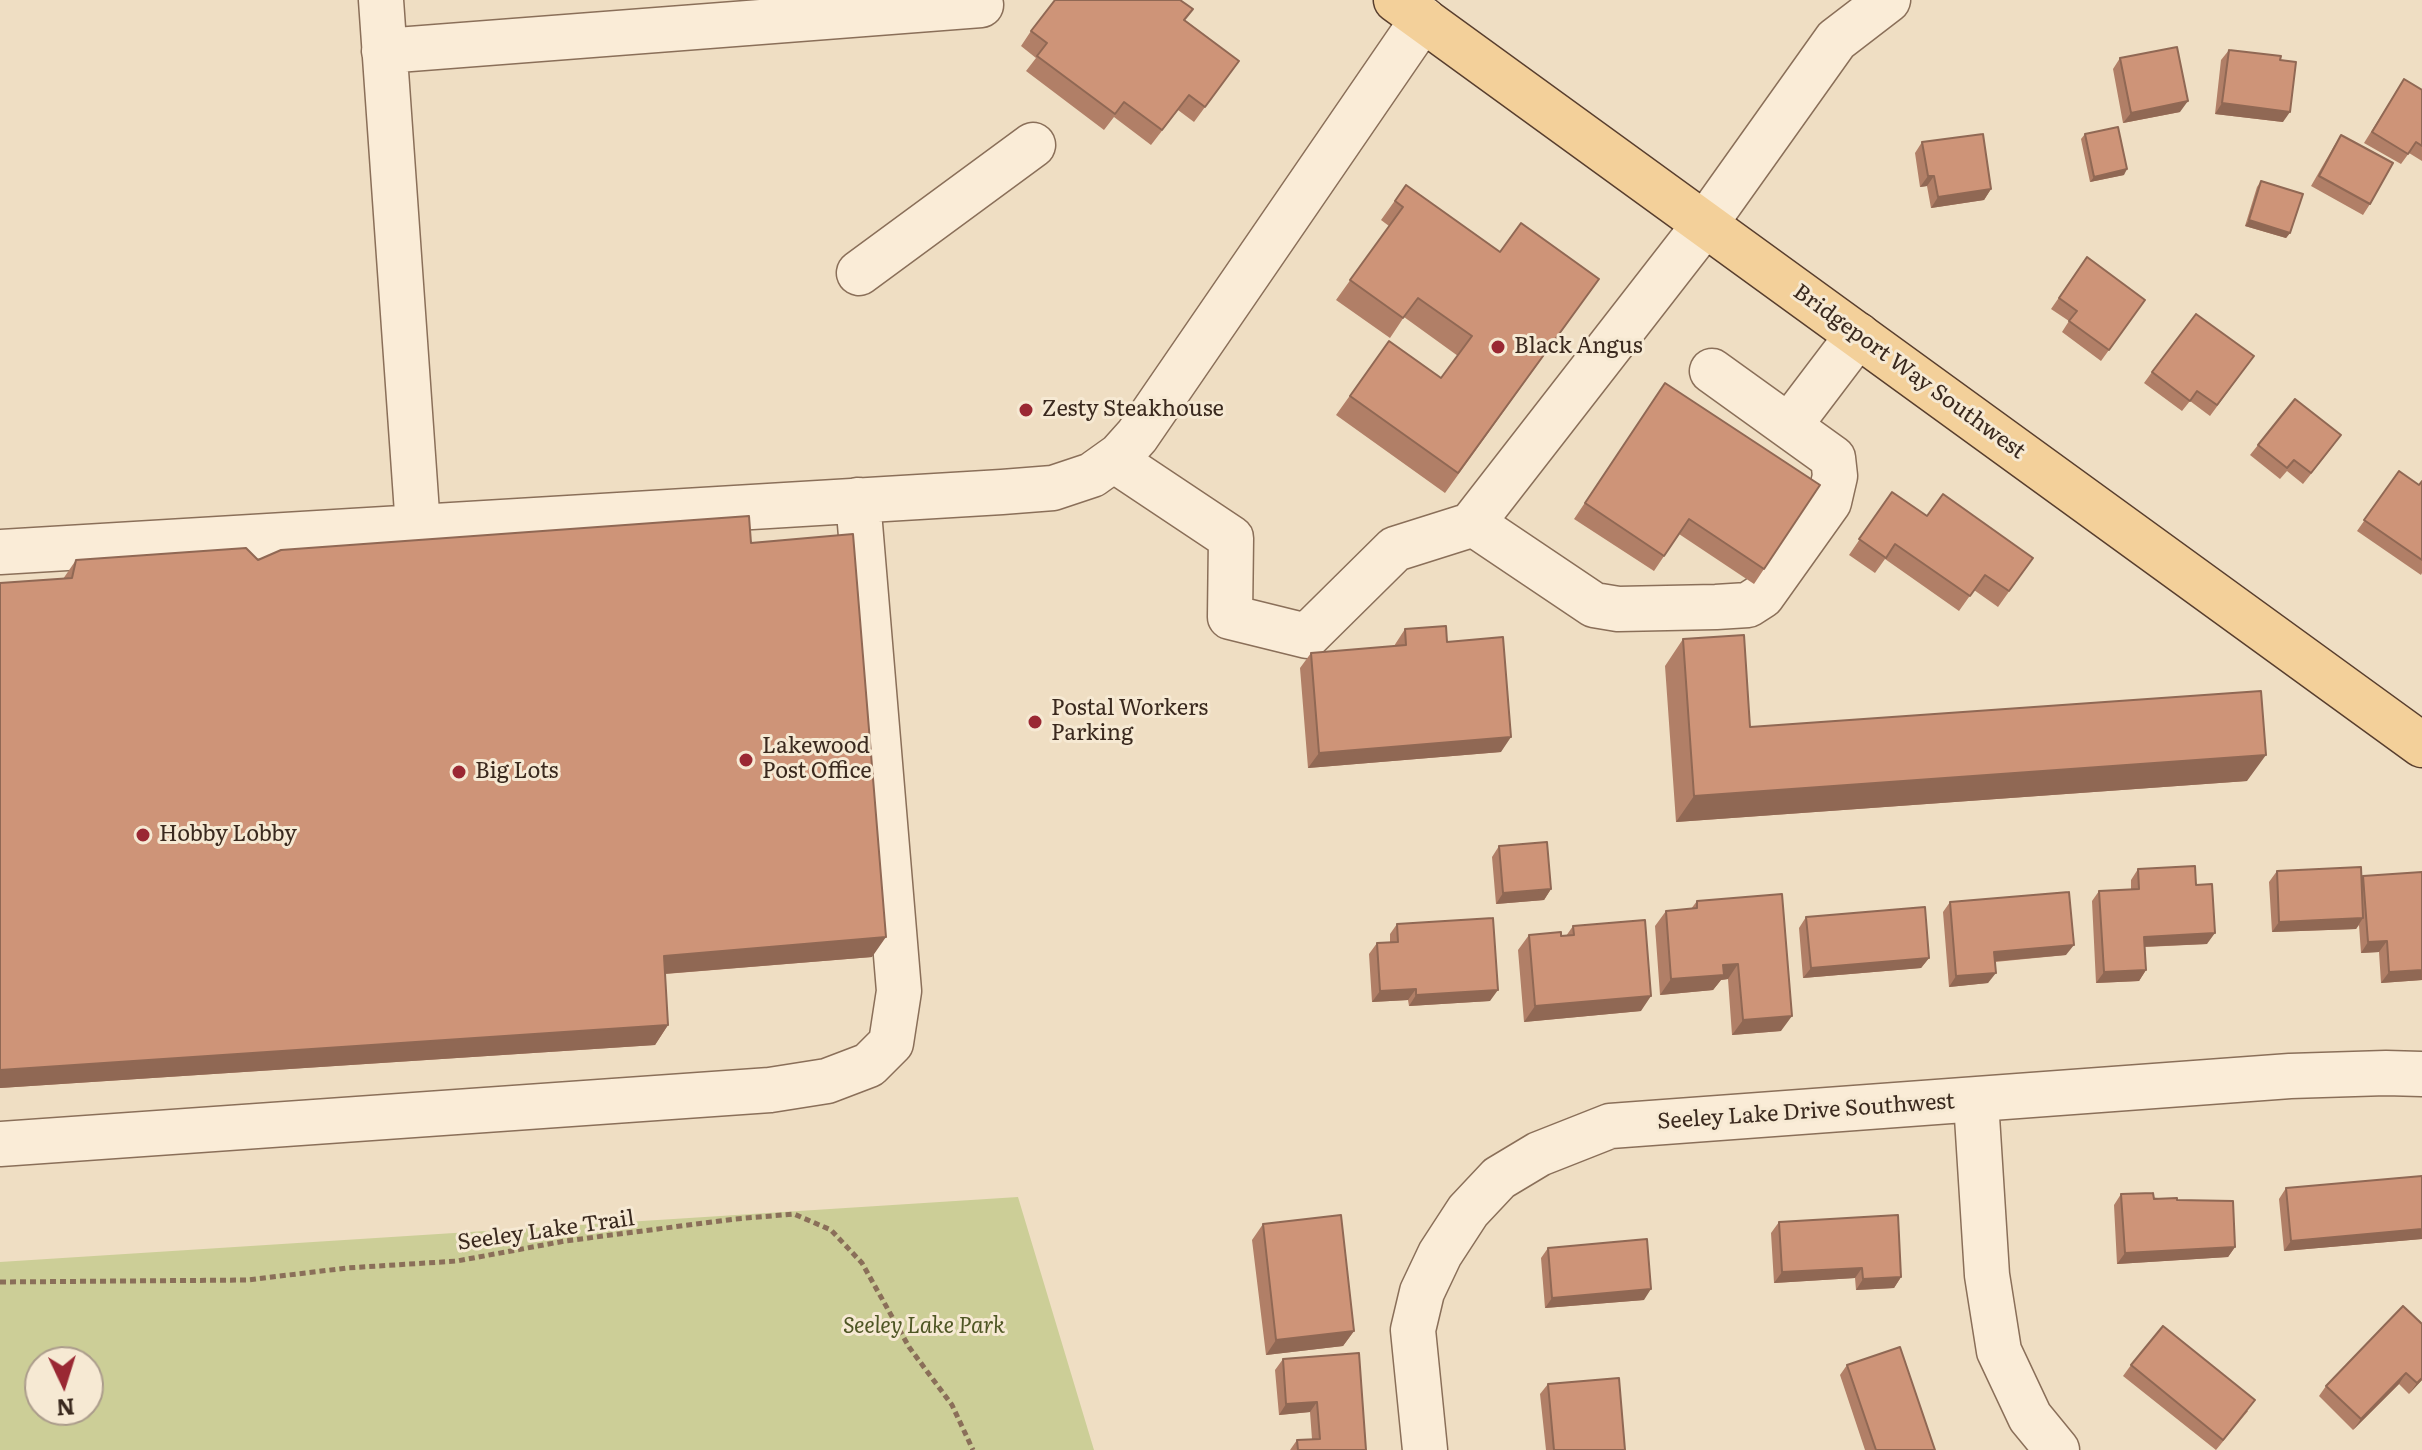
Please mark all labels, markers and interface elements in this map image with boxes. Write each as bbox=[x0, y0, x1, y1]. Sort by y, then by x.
street label: Bridgeport Way Southwest bbox=[1788, 279, 2030, 465]
place label: Black Angus bbox=[1514, 334, 1643, 360]
marker: Black Angus bbox=[1489, 338, 1507, 356]
place label: Zesty Steakhouse bbox=[1042, 397, 1224, 423]
marker: Zesty Steakhouse bbox=[1017, 401, 1035, 419]
place label: Postal Workers Parking bbox=[1051, 696, 1208, 748]
marker: Postal Workers Parking bbox=[1026, 713, 1044, 731]
place label: Lakewood Post Office bbox=[762, 734, 872, 786]
marker: Lakewood Post Office bbox=[737, 751, 755, 769]
place label: Big Lots bbox=[475, 759, 558, 785]
marker: Big Lots bbox=[450, 763, 468, 781]
place label: Hobby Lobby bbox=[159, 822, 297, 848]
marker: Hobby Lobby bbox=[134, 826, 152, 844]
street label: Seeley Lake Drive Southwest bbox=[1656, 1088, 1956, 1136]
street label: Seeley Lake Trail bbox=[456, 1206, 636, 1256]
park label: Seeley Lake Park bbox=[843, 1314, 1005, 1340]
north arrow bbox=[24, 1346, 104, 1426]
text: N bbox=[55, 1391, 76, 1426]

